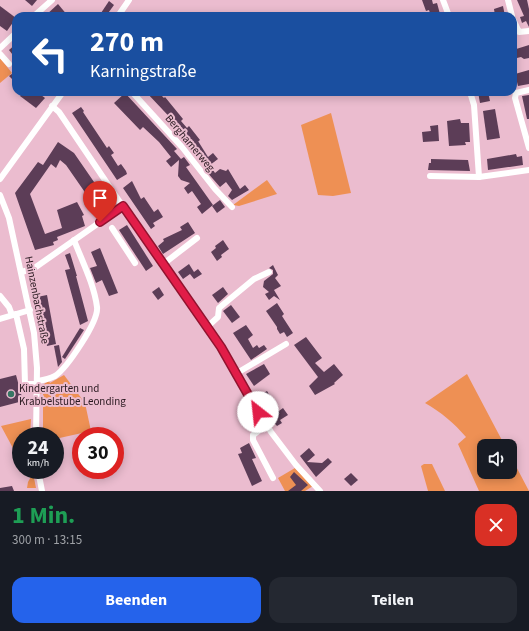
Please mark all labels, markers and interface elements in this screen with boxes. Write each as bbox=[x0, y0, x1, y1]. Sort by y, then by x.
text: 270 m bbox=[90, 22, 164, 62]
icon: left bbox=[24, 28, 76, 80]
text: Karningstraße bbox=[90, 59, 196, 84]
street label: Berghamerweg bbox=[162, 111, 219, 175]
pin bbox=[83, 181, 117, 222]
icon: arrive bbox=[89, 187, 111, 209]
street label: Hainzenbachstraße bbox=[21, 255, 53, 346]
place label: Kindergarten und Krabbelstube Leonding bbox=[19, 381, 126, 409]
marker: Kindergarten und Krabbelstube Leonding bbox=[6, 389, 16, 399]
position arrow bbox=[237, 391, 279, 433]
speed limit sign: 30 bbox=[72, 427, 124, 479]
text: 24 bbox=[27, 434, 49, 462]
map controls bbox=[477, 439, 517, 479]
button: sound bbox=[477, 439, 517, 479]
text: km/h bbox=[27, 456, 49, 470]
text: 1 Min. bbox=[12, 498, 75, 533]
button: close bbox=[475, 504, 517, 546]
text: 300 m · 13:15 bbox=[12, 531, 82, 549]
button: Beenden bbox=[12, 577, 261, 623]
button: Teilen bbox=[269, 577, 517, 623]

